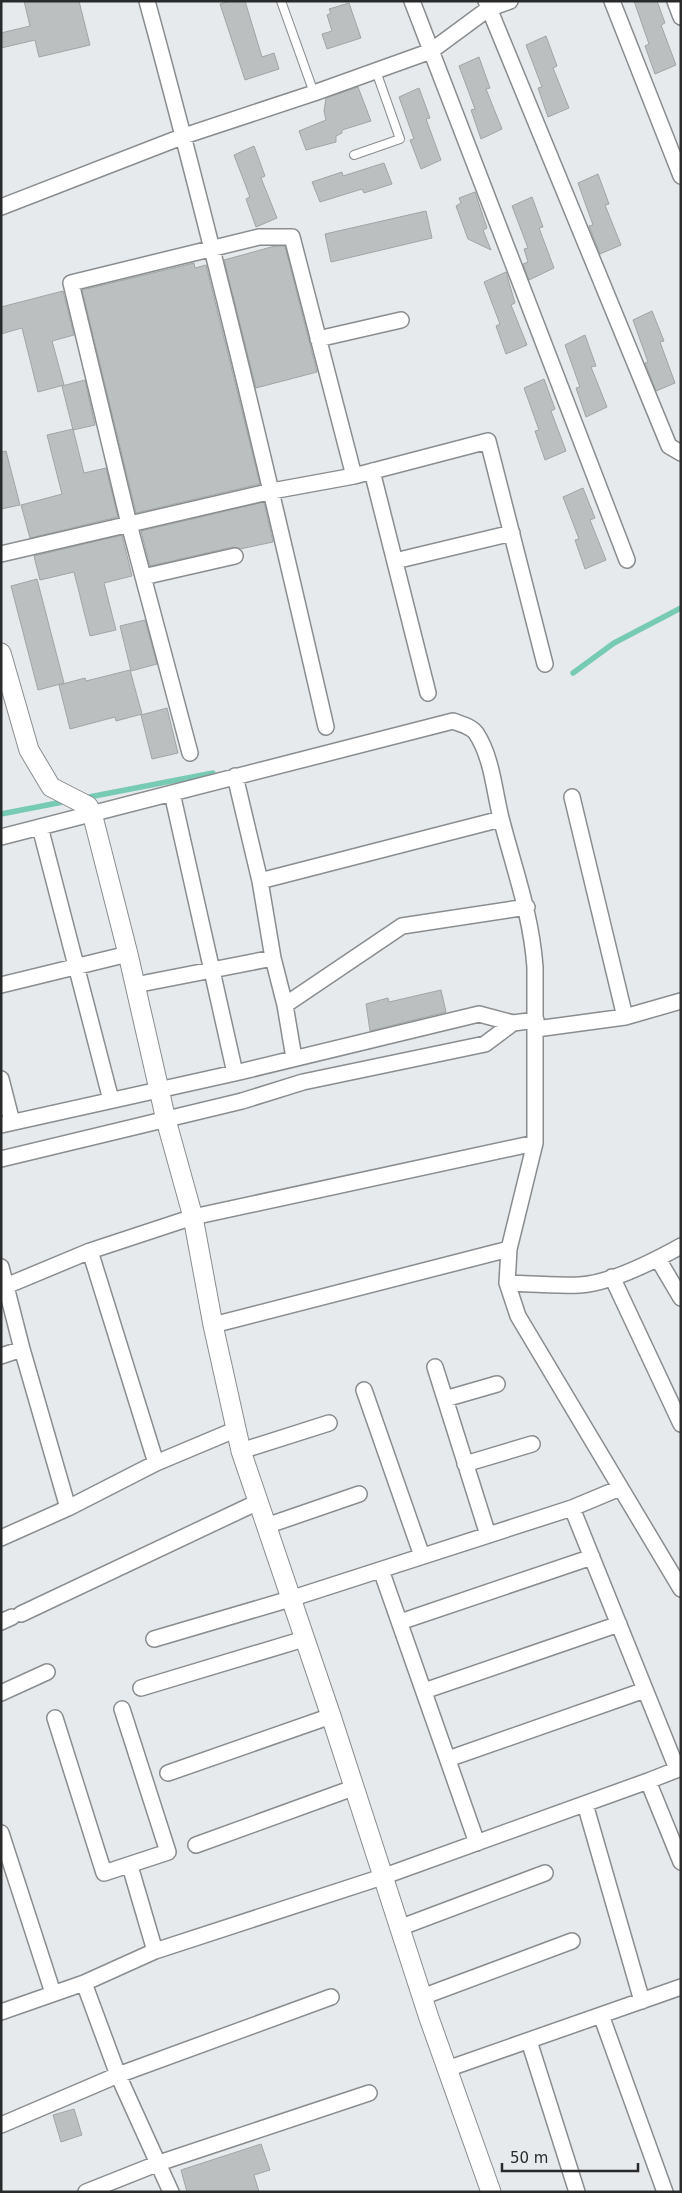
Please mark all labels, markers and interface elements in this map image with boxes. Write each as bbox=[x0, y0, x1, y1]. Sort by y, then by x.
scale bar bbox=[502, 2140, 638, 2172]
text: 50 m bbox=[510, 2149, 548, 2167]

